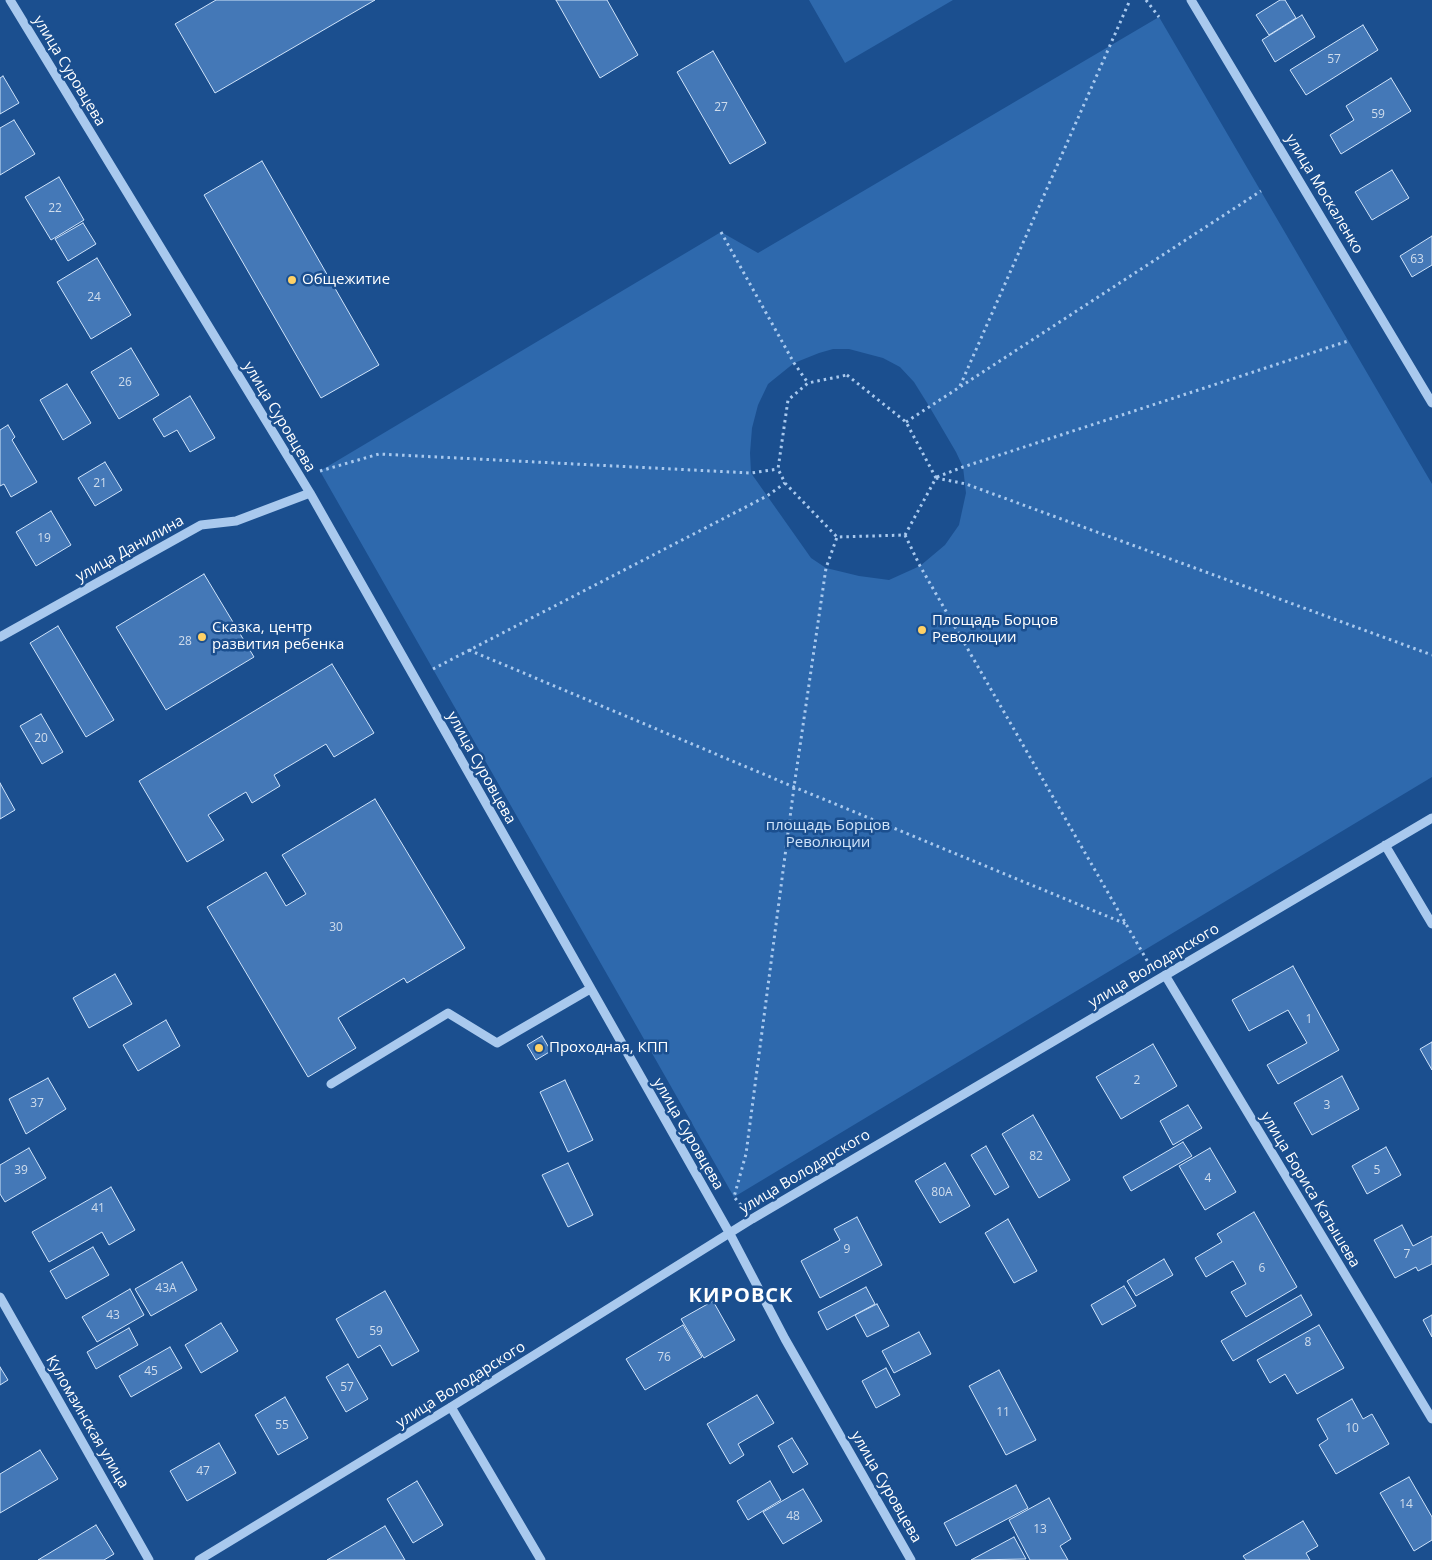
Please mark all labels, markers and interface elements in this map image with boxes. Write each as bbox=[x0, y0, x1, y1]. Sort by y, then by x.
street label: улица Суровцева bbox=[29, 12, 109, 130]
house number: 57 bbox=[1327, 53, 1341, 67]
house number: 27 bbox=[714, 101, 728, 115]
house number: 59 bbox=[1371, 108, 1385, 122]
street label: улица Москаленко bbox=[1281, 131, 1367, 257]
house number: 22 bbox=[48, 202, 62, 216]
house number: 63 bbox=[1410, 253, 1424, 267]
place label: Общежитие bbox=[302, 271, 390, 289]
marker: Общежитие bbox=[286, 274, 298, 286]
house number: 24 bbox=[87, 291, 101, 305]
street label: улица Суровцева bbox=[239, 358, 319, 476]
house number: 26 bbox=[118, 376, 132, 390]
house number: 21 bbox=[93, 477, 107, 491]
street label: улица Данилина bbox=[73, 512, 187, 586]
house number: 19 bbox=[37, 532, 51, 546]
place label: Площадь Борцов Революции bbox=[932, 612, 1058, 647]
place label: Сказка, центр развития ребенка bbox=[212, 619, 344, 654]
marker: Площадь Борцов Революции bbox=[916, 624, 928, 636]
marker: Сказка, центр развития ребенка bbox=[196, 631, 208, 643]
house number: 28 bbox=[178, 635, 192, 649]
street label: улица Суровцева bbox=[443, 709, 519, 827]
house number: 20 bbox=[34, 732, 48, 746]
park label: площадь Борцов Революции bbox=[766, 817, 890, 852]
street label: улица Володарского bbox=[1085, 920, 1223, 1012]
house number: 30 bbox=[329, 921, 343, 935]
house number: 1 bbox=[1306, 1013, 1312, 1027]
place label: Проходная, КПП bbox=[549, 1039, 669, 1057]
marker: Проходная, КПП bbox=[533, 1042, 545, 1054]
house number: 2 bbox=[1134, 1074, 1140, 1088]
street label: улица Суровцева bbox=[649, 1075, 727, 1193]
house number: 37 bbox=[30, 1097, 44, 1111]
house number: 3 bbox=[1324, 1099, 1330, 1113]
street label: улица Бориса Катышева bbox=[1256, 1109, 1364, 1271]
street label: улица Володарского bbox=[736, 1126, 874, 1218]
house number: 82 bbox=[1029, 1150, 1043, 1164]
house number: 39 bbox=[14, 1164, 28, 1178]
house number: 5 bbox=[1374, 1164, 1380, 1178]
house number: 4 bbox=[1205, 1172, 1211, 1186]
house number: 80А bbox=[931, 1186, 953, 1200]
house number: 41 bbox=[91, 1202, 105, 1216]
house number: 9 bbox=[844, 1243, 850, 1257]
house number: 7 bbox=[1404, 1248, 1410, 1262]
house number: 6 bbox=[1259, 1262, 1265, 1276]
house number: 43А bbox=[155, 1282, 177, 1296]
district label: КИРОВСК bbox=[688, 1284, 794, 1308]
house number: 43 bbox=[106, 1309, 120, 1323]
house number: 59 bbox=[369, 1325, 383, 1339]
house number: 8 bbox=[1305, 1336, 1311, 1350]
street label: улица Володарского bbox=[393, 1338, 529, 1432]
house number: 76 bbox=[657, 1351, 671, 1365]
street label: Куломзинская улица bbox=[42, 1352, 132, 1492]
house number: 45 bbox=[144, 1365, 158, 1379]
house number: 57 bbox=[340, 1381, 354, 1395]
house number: 11 bbox=[996, 1406, 1010, 1420]
house number: 55 bbox=[275, 1419, 289, 1433]
house number: 10 bbox=[1345, 1422, 1359, 1436]
street label: улица Суровцева bbox=[847, 1428, 925, 1546]
house number: 47 bbox=[196, 1465, 210, 1479]
house number: 14 bbox=[1399, 1498, 1413, 1512]
house number: 48 bbox=[786, 1510, 800, 1524]
house number: 13 bbox=[1033, 1523, 1047, 1537]

